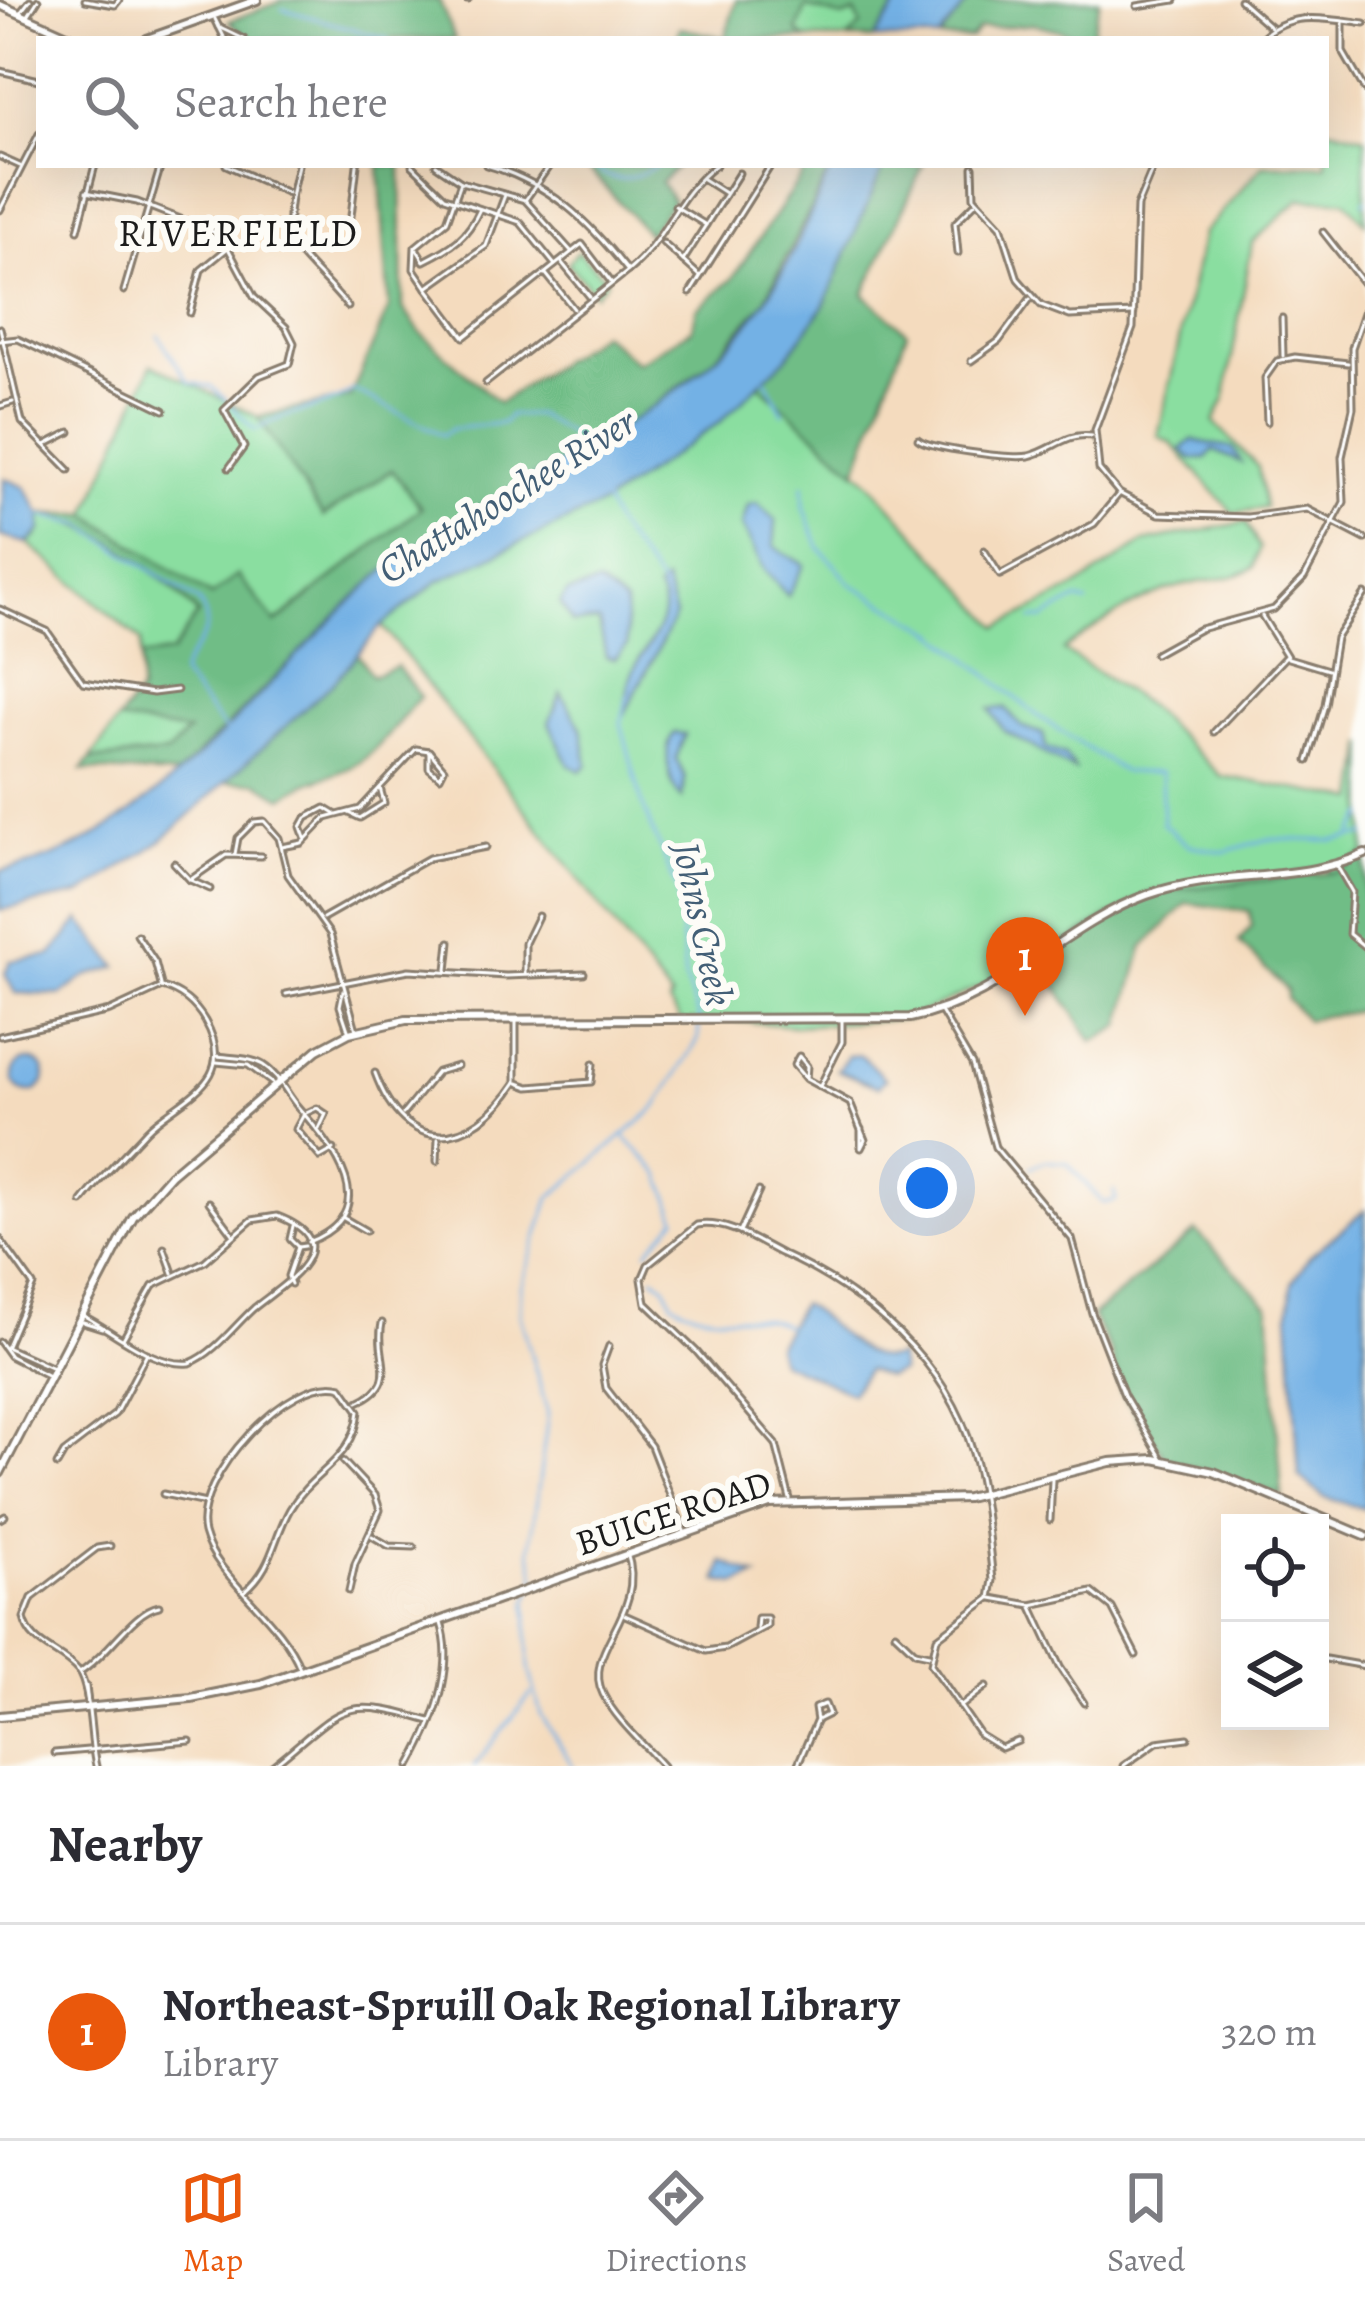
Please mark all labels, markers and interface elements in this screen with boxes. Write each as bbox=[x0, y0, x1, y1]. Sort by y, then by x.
search box bbox=[36, 36, 1329, 168]
icon: search bbox=[78, 69, 144, 135]
text: Search here bbox=[174, 71, 388, 133]
district label: RIVERFIELD bbox=[118, 206, 360, 259]
water label: Chattahoochee River bbox=[367, 394, 646, 596]
water label: Johns Creek bbox=[660, 836, 747, 1011]
pin: 1 bbox=[986, 917, 1064, 1016]
your location bbox=[897, 1158, 957, 1218]
street label: BUICE ROAD bbox=[569, 1458, 777, 1567]
map controls bbox=[1221, 1514, 1329, 1730]
button: locate bbox=[1221, 1514, 1329, 1622]
button: layers bbox=[1221, 1622, 1329, 1730]
text: Nearby bbox=[48, 1809, 202, 1879]
text: Northeast-Spruill Oak Regional Library bbox=[162, 1974, 900, 2036]
text: 1 bbox=[80, 2005, 94, 2058]
text: 320 m bbox=[1221, 2005, 1317, 2058]
text: Library bbox=[162, 2036, 278, 2089]
tab: Map bbox=[180, 2165, 246, 2282]
tab: Directions bbox=[606, 2165, 747, 2282]
tab: Saved bbox=[1107, 2165, 1185, 2282]

